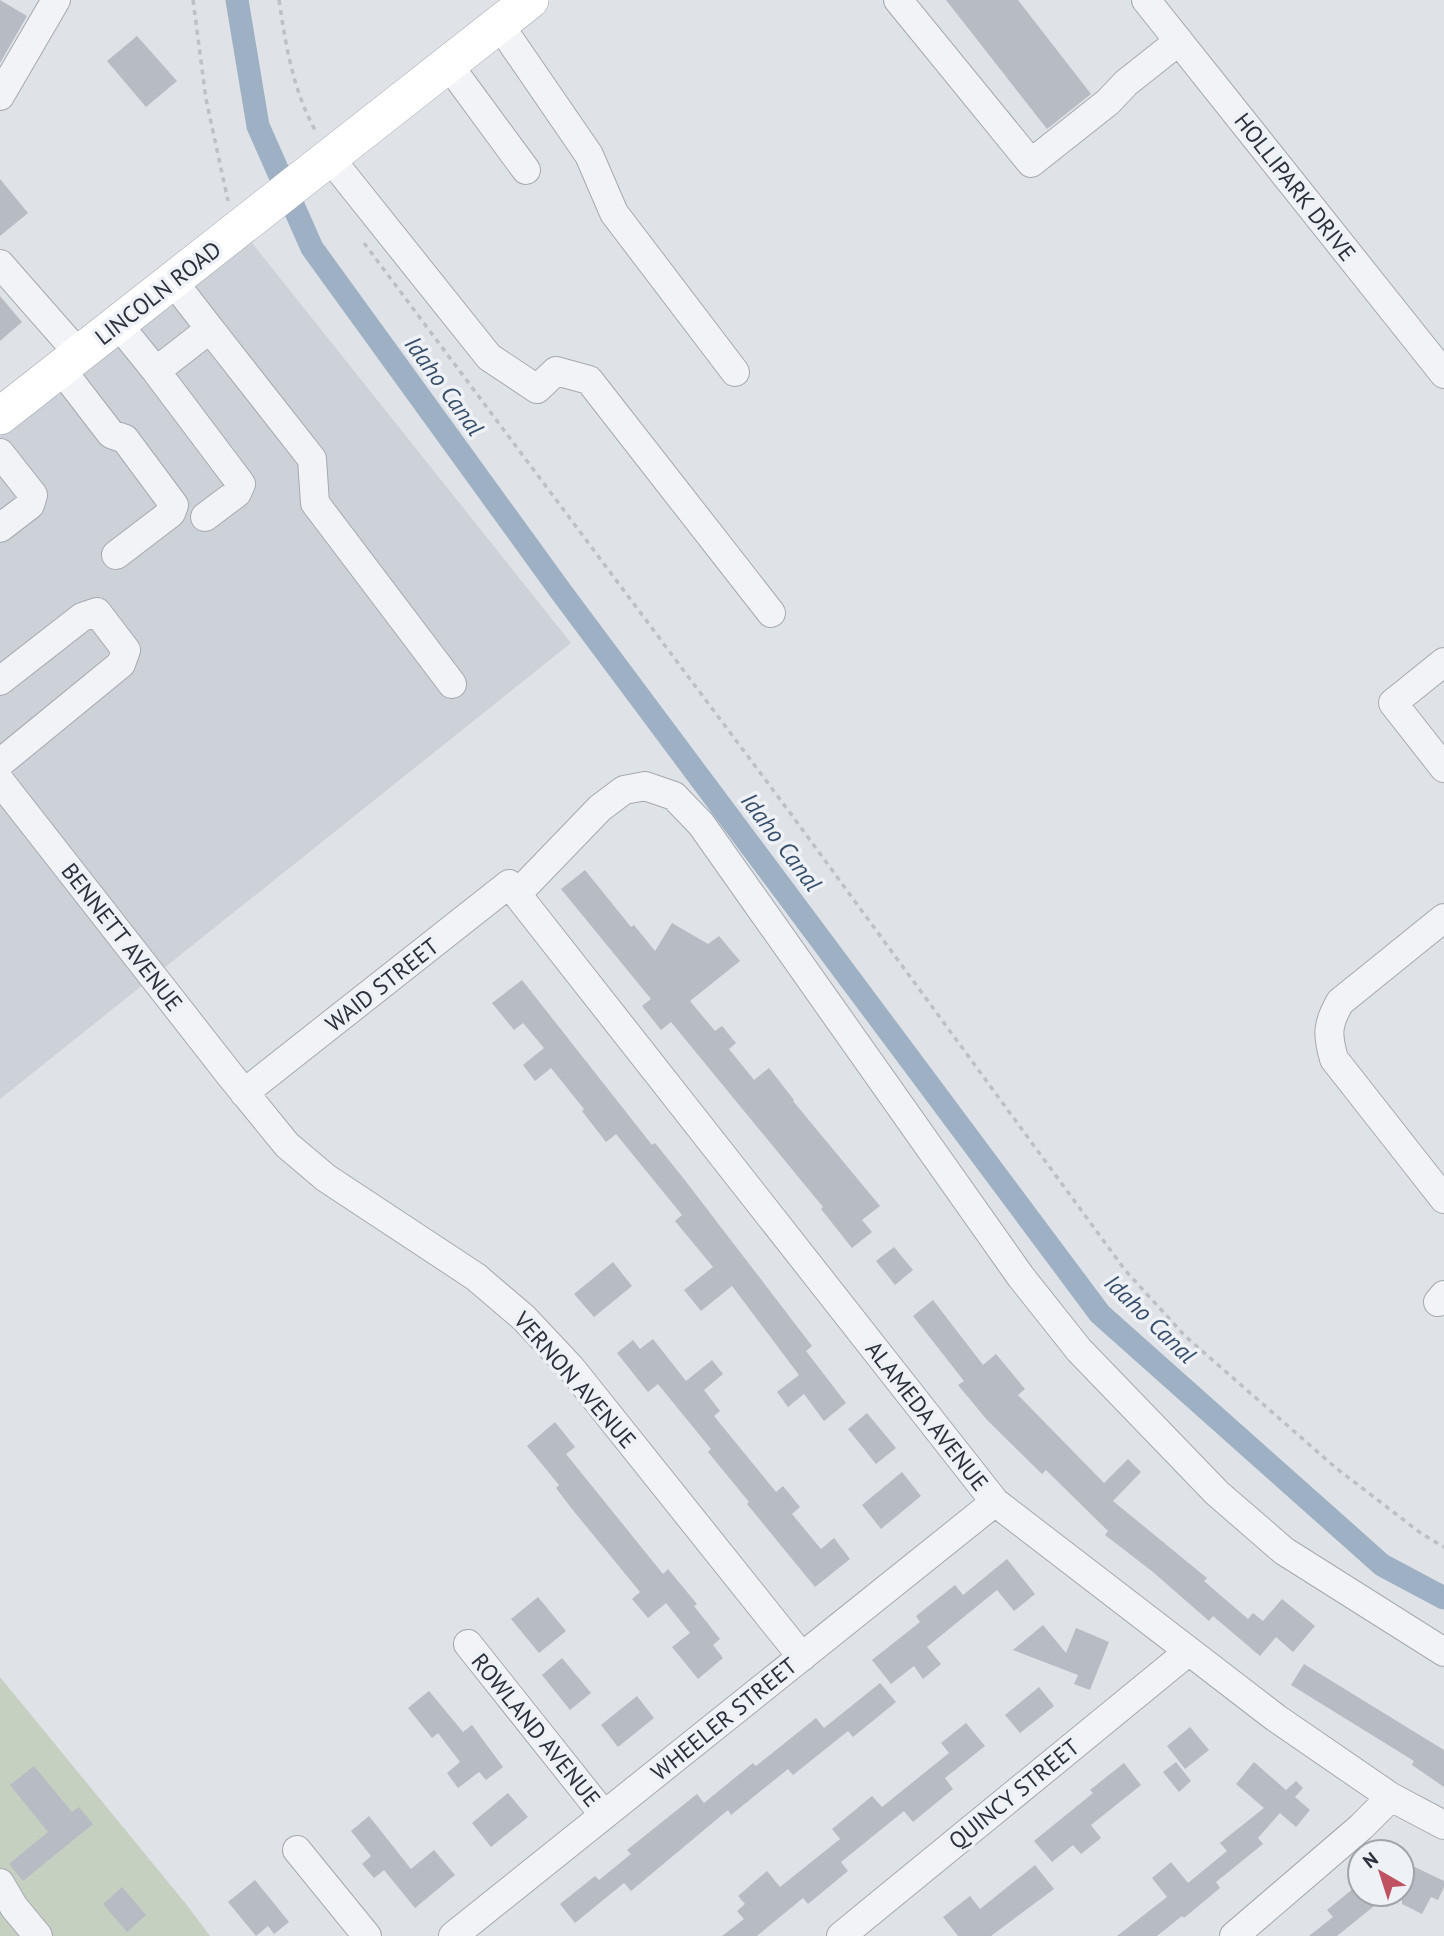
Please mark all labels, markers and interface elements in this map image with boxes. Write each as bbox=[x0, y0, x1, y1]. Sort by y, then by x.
street label: HOLLIPARK DRIVE bbox=[1228, 107, 1362, 267]
street label: LINCOLN ROAD bbox=[89, 234, 227, 351]
water label: Idaho Canal bbox=[398, 330, 491, 442]
water label: Idaho Canal bbox=[734, 786, 829, 898]
street label: BENNETT AVENUE bbox=[56, 857, 189, 1017]
street label: WAID STREET bbox=[319, 931, 444, 1038]
water label: Idaho Canal bbox=[1098, 1267, 1203, 1370]
street label: VERNON AVENUE bbox=[507, 1305, 643, 1454]
street label: ALAMEDA AVENUE bbox=[860, 1335, 995, 1497]
street label: ROWLAND AVENUE bbox=[466, 1647, 607, 1812]
street label: WHEELER STREET bbox=[645, 1651, 803, 1786]
street label: QUINCY STREET bbox=[942, 1732, 1085, 1855]
north arrow bbox=[1346, 1838, 1416, 1908]
text: N bbox=[1358, 1847, 1383, 1873]

